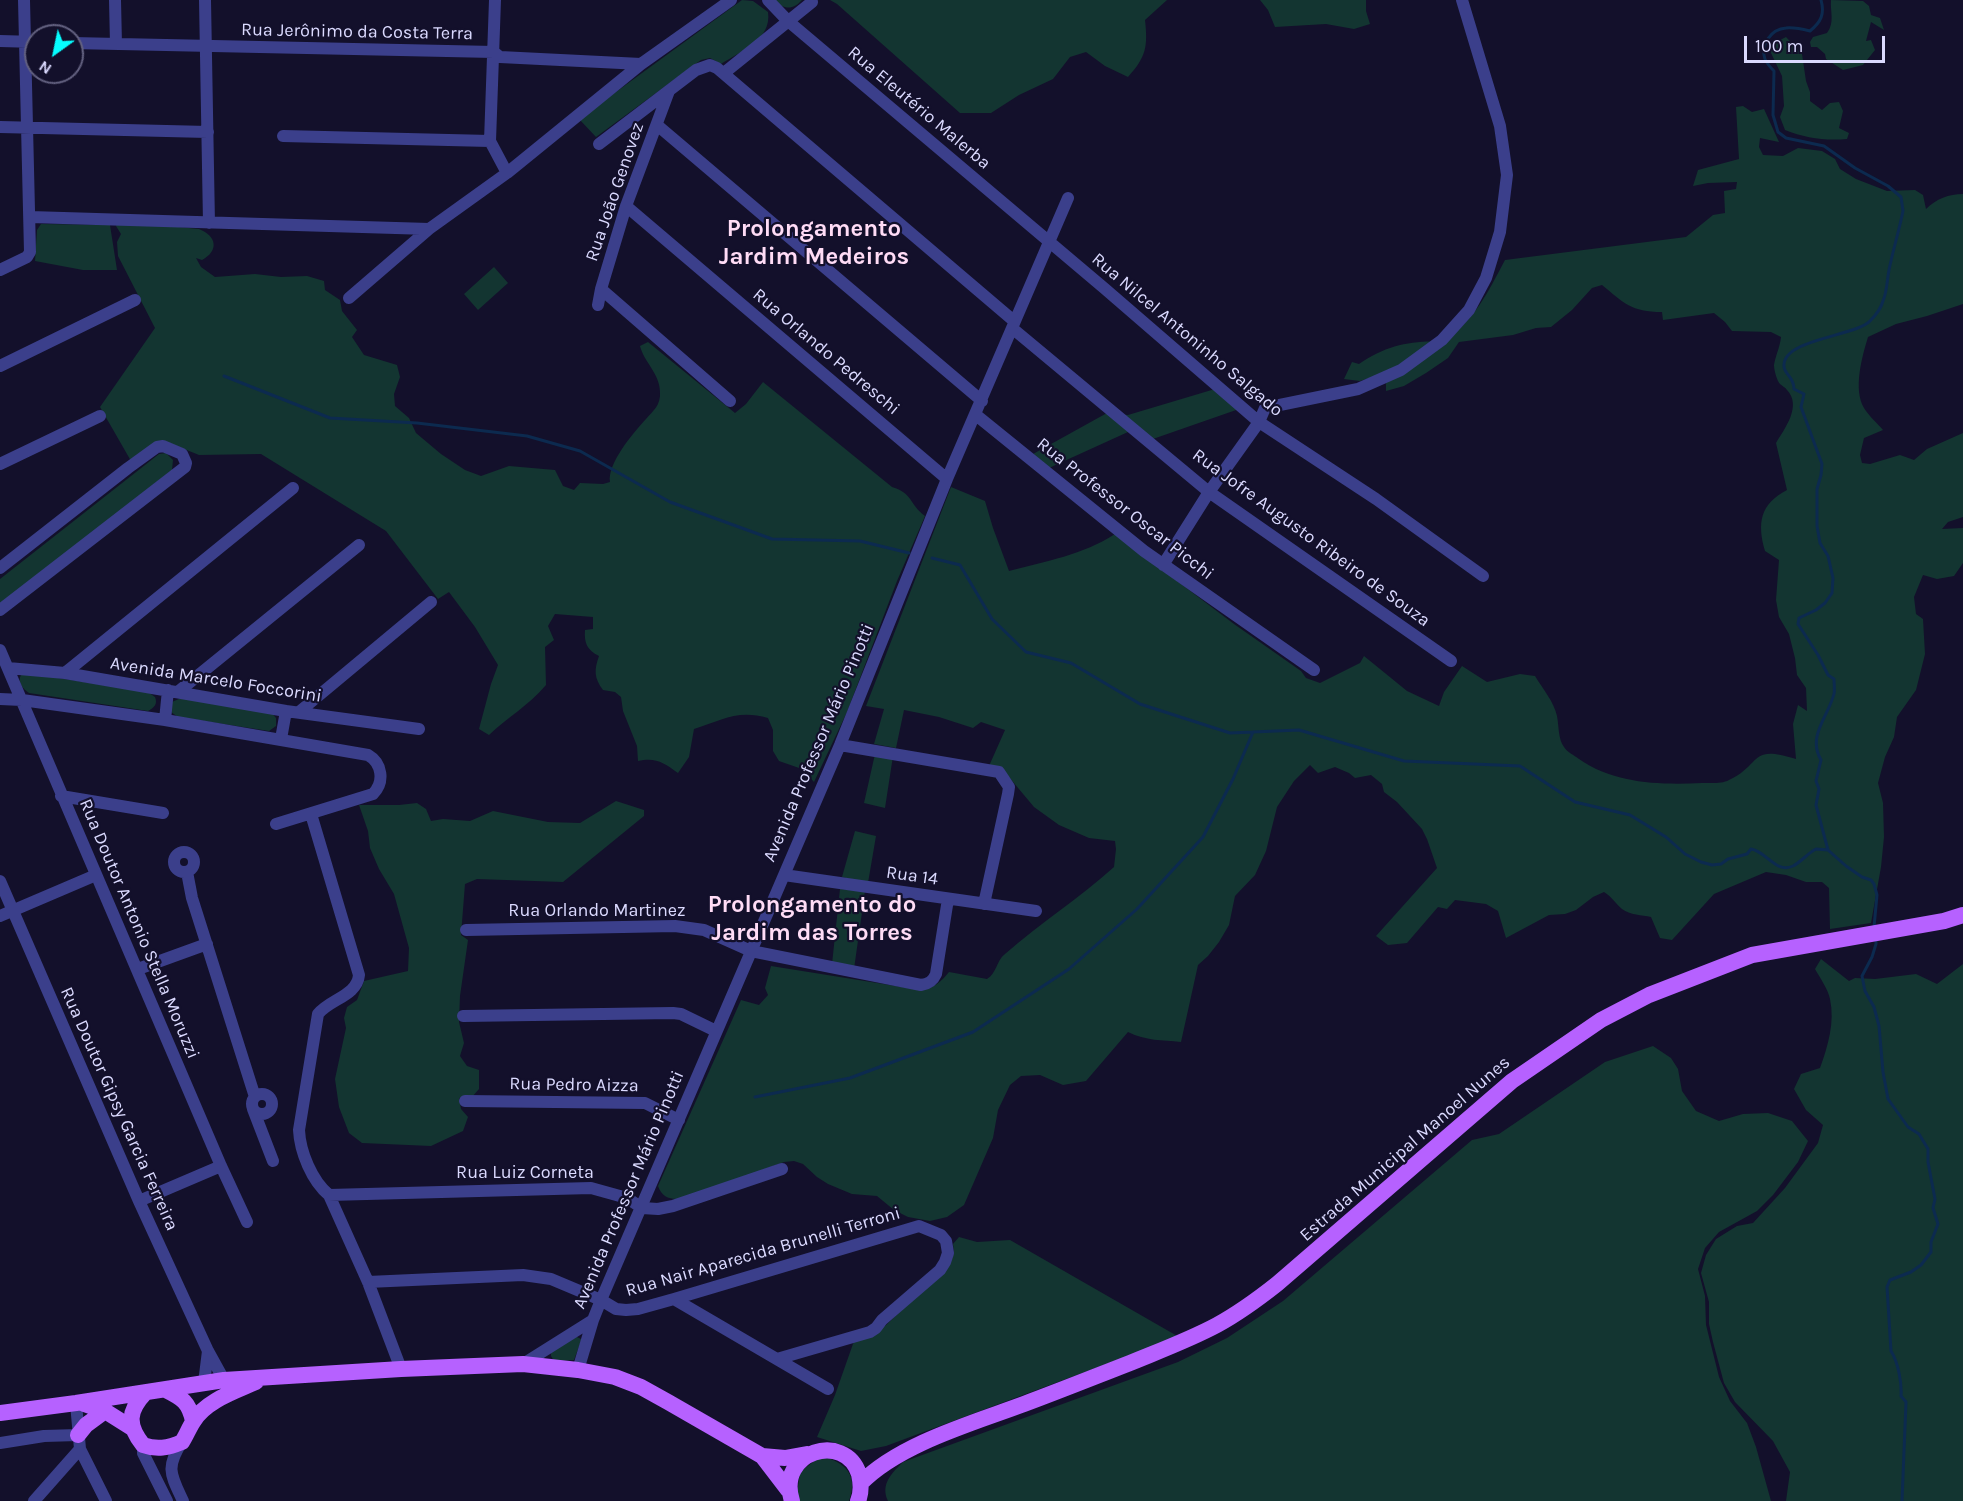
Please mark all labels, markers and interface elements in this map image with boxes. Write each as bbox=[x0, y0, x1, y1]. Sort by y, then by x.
street label: Rua Jerônimo da Costa Terra bbox=[241, 19, 473, 45]
north arrow bbox=[24, 24, 84, 84]
scale bar bbox=[1747, 24, 1888, 62]
text: 100 m bbox=[1755, 35, 1803, 57]
street label: Rua Eleutério Malerba bbox=[843, 42, 995, 174]
text: N bbox=[35, 57, 55, 79]
street label: Rua João Genovez bbox=[581, 120, 649, 264]
district label: Prolongamento Jardim Medeiros bbox=[719, 215, 909, 271]
street label: Rua Nilcel Antoninho Salgado bbox=[1087, 249, 1287, 421]
street label: Rua Orlando Pedreschi bbox=[748, 284, 904, 420]
street label: Rua Professor Oscar Picchi bbox=[1032, 433, 1218, 585]
street label: Rua Jofre Augusto Ribeiro de Souza bbox=[1188, 444, 1434, 632]
street label: Avenida Professor Mário Pinotti bbox=[759, 621, 879, 865]
street label: Avenida Marcelo Foccorini bbox=[109, 653, 323, 707]
street label: Rua Doutor Antonio Stella Moruzzi bbox=[74, 796, 204, 1062]
street label: Rua 14 bbox=[885, 862, 939, 890]
district label: Prolongamento do Jardim das Torres bbox=[708, 891, 916, 947]
street label: Rua Orlando Martinez bbox=[508, 900, 686, 922]
street label: Rua Doutor Gipsy Garcia Ferreira bbox=[55, 984, 183, 1234]
street label: Estrada Municipal Manoel Nunes bbox=[1295, 1052, 1515, 1246]
street label: Avenida Professor Mário Pinotti bbox=[569, 1068, 689, 1312]
street label: Rua Pedro Aizza bbox=[509, 1073, 639, 1097]
street label: Rua Luiz Corneta bbox=[456, 1162, 594, 1184]
street label: Rua Nair Aparecida Brunelli Terroni bbox=[623, 1202, 903, 1302]

